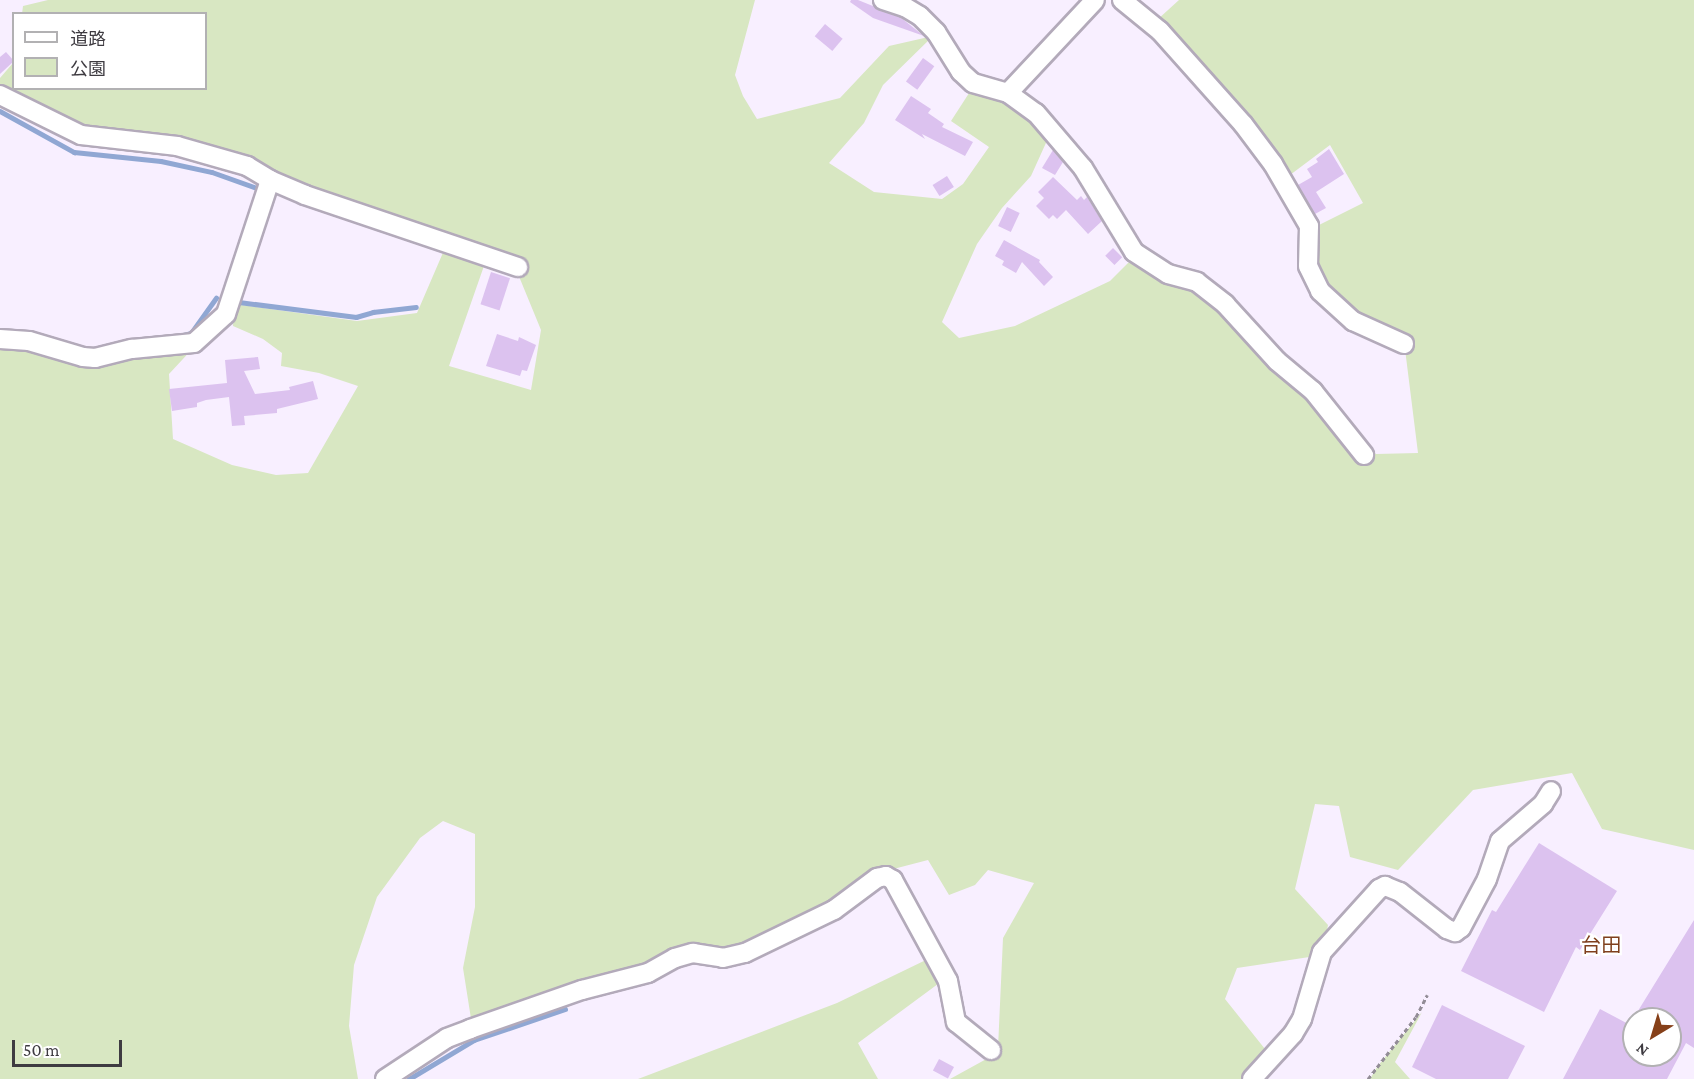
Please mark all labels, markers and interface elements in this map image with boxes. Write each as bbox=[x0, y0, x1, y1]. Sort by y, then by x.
legend bbox=[12, 12, 207, 90]
text: 道路 bbox=[70, 29, 106, 49]
text: 公園 bbox=[70, 59, 106, 79]
district label: 台田 bbox=[1581, 933, 1621, 957]
north arrow bbox=[1622, 1007, 1682, 1067]
scale bar bbox=[15, 1028, 124, 1066]
text: 50 m bbox=[23, 1040, 60, 1060]
text: N bbox=[1632, 1040, 1651, 1060]

